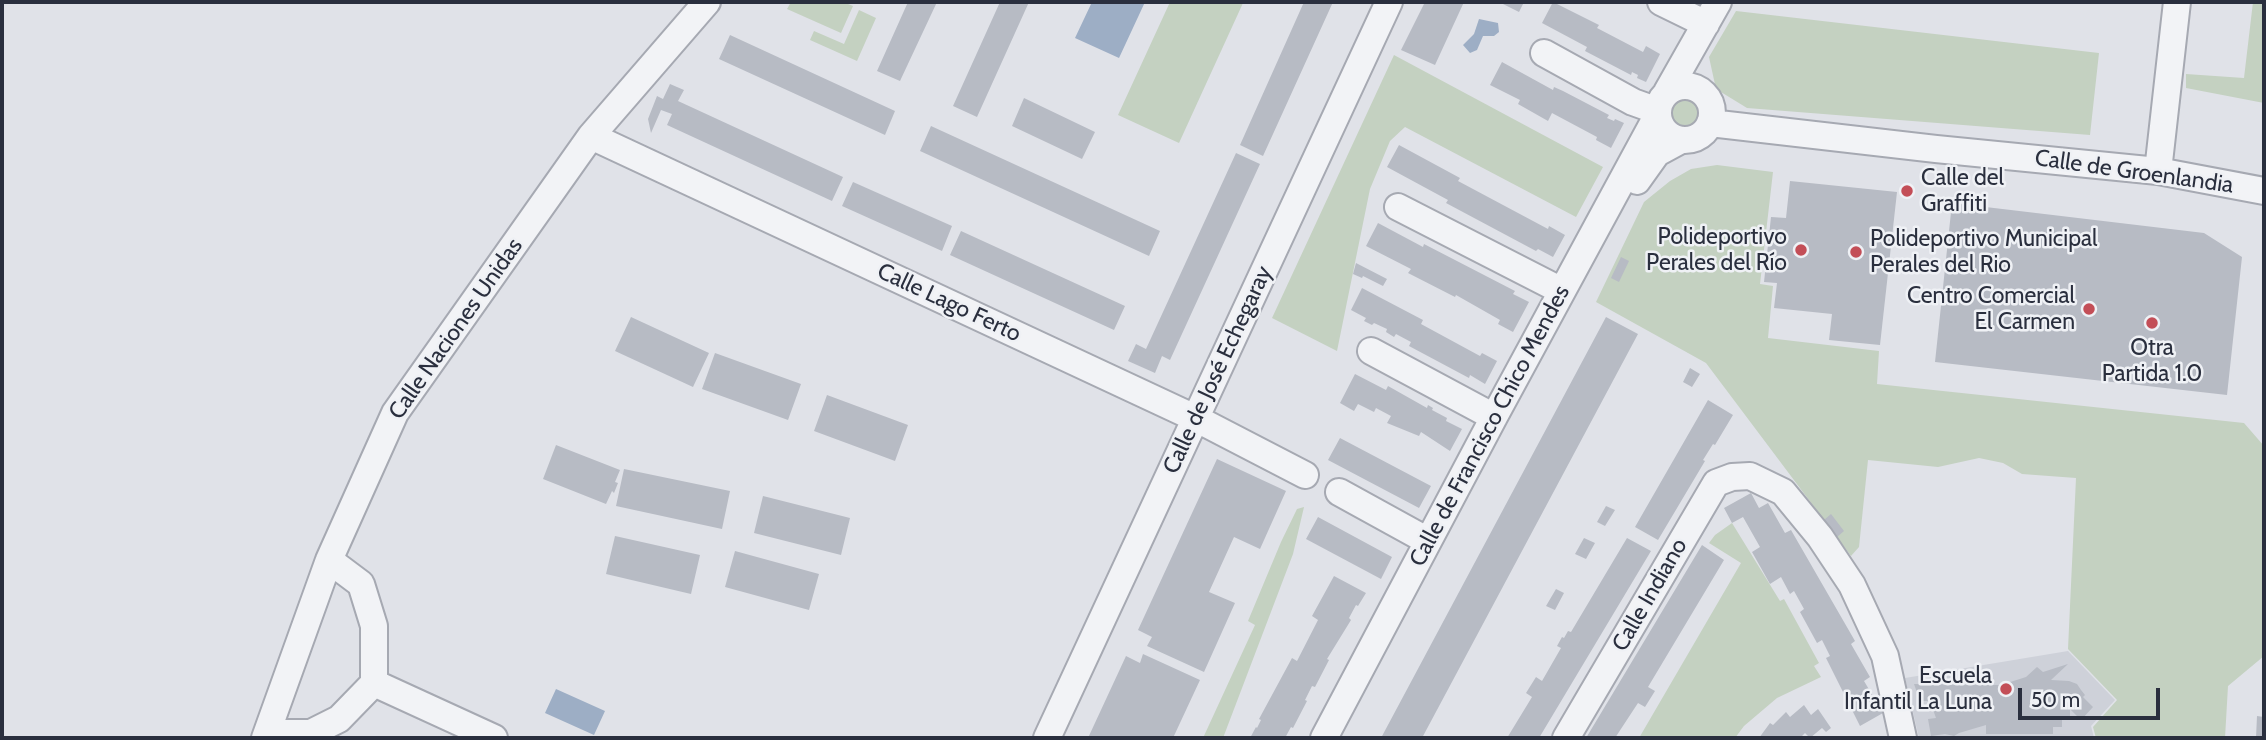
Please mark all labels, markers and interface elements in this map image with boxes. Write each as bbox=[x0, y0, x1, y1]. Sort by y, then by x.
street label: Calle de Groenlandia bbox=[2033, 144, 2235, 200]
place label: Calle del Graffiti bbox=[1921, 164, 2004, 218]
marker: Calle del Graffiti bbox=[1899, 183, 1915, 199]
place label: Polideportivo Perales del Río bbox=[1646, 223, 1787, 277]
place label: Polideportivo Municipal Perales del Rio bbox=[1870, 225, 2097, 279]
street label: Calle Naciones Unidas bbox=[383, 233, 529, 425]
marker: Polideportivo Perales del Río bbox=[1793, 242, 1809, 258]
marker: Polideportivo Municipal Perales del Rio bbox=[1848, 244, 1864, 260]
street label: Calle Lago Ferto bbox=[873, 258, 1025, 348]
street label: Calle de José Echegaray bbox=[1158, 262, 1278, 478]
street label: Calle de Francisco Chico Mendes bbox=[1404, 281, 1576, 571]
place label: Centro Comercial El Carmen bbox=[1907, 282, 2075, 336]
marker: Centro Comercial El Carmen bbox=[2081, 301, 2097, 317]
marker: Otra Partida 1.0 bbox=[2144, 315, 2160, 331]
place label: Otra Partida 1.0 bbox=[2102, 334, 2202, 388]
street label: Calle Indiano bbox=[1607, 534, 1693, 656]
place label: Escuela Infantil La Luna bbox=[1844, 662, 1992, 716]
scale bar bbox=[2021, 674, 2163, 718]
marker: Escuela Infantil La Luna bbox=[1998, 681, 2014, 697]
text: 50 m bbox=[2031, 687, 2080, 712]

